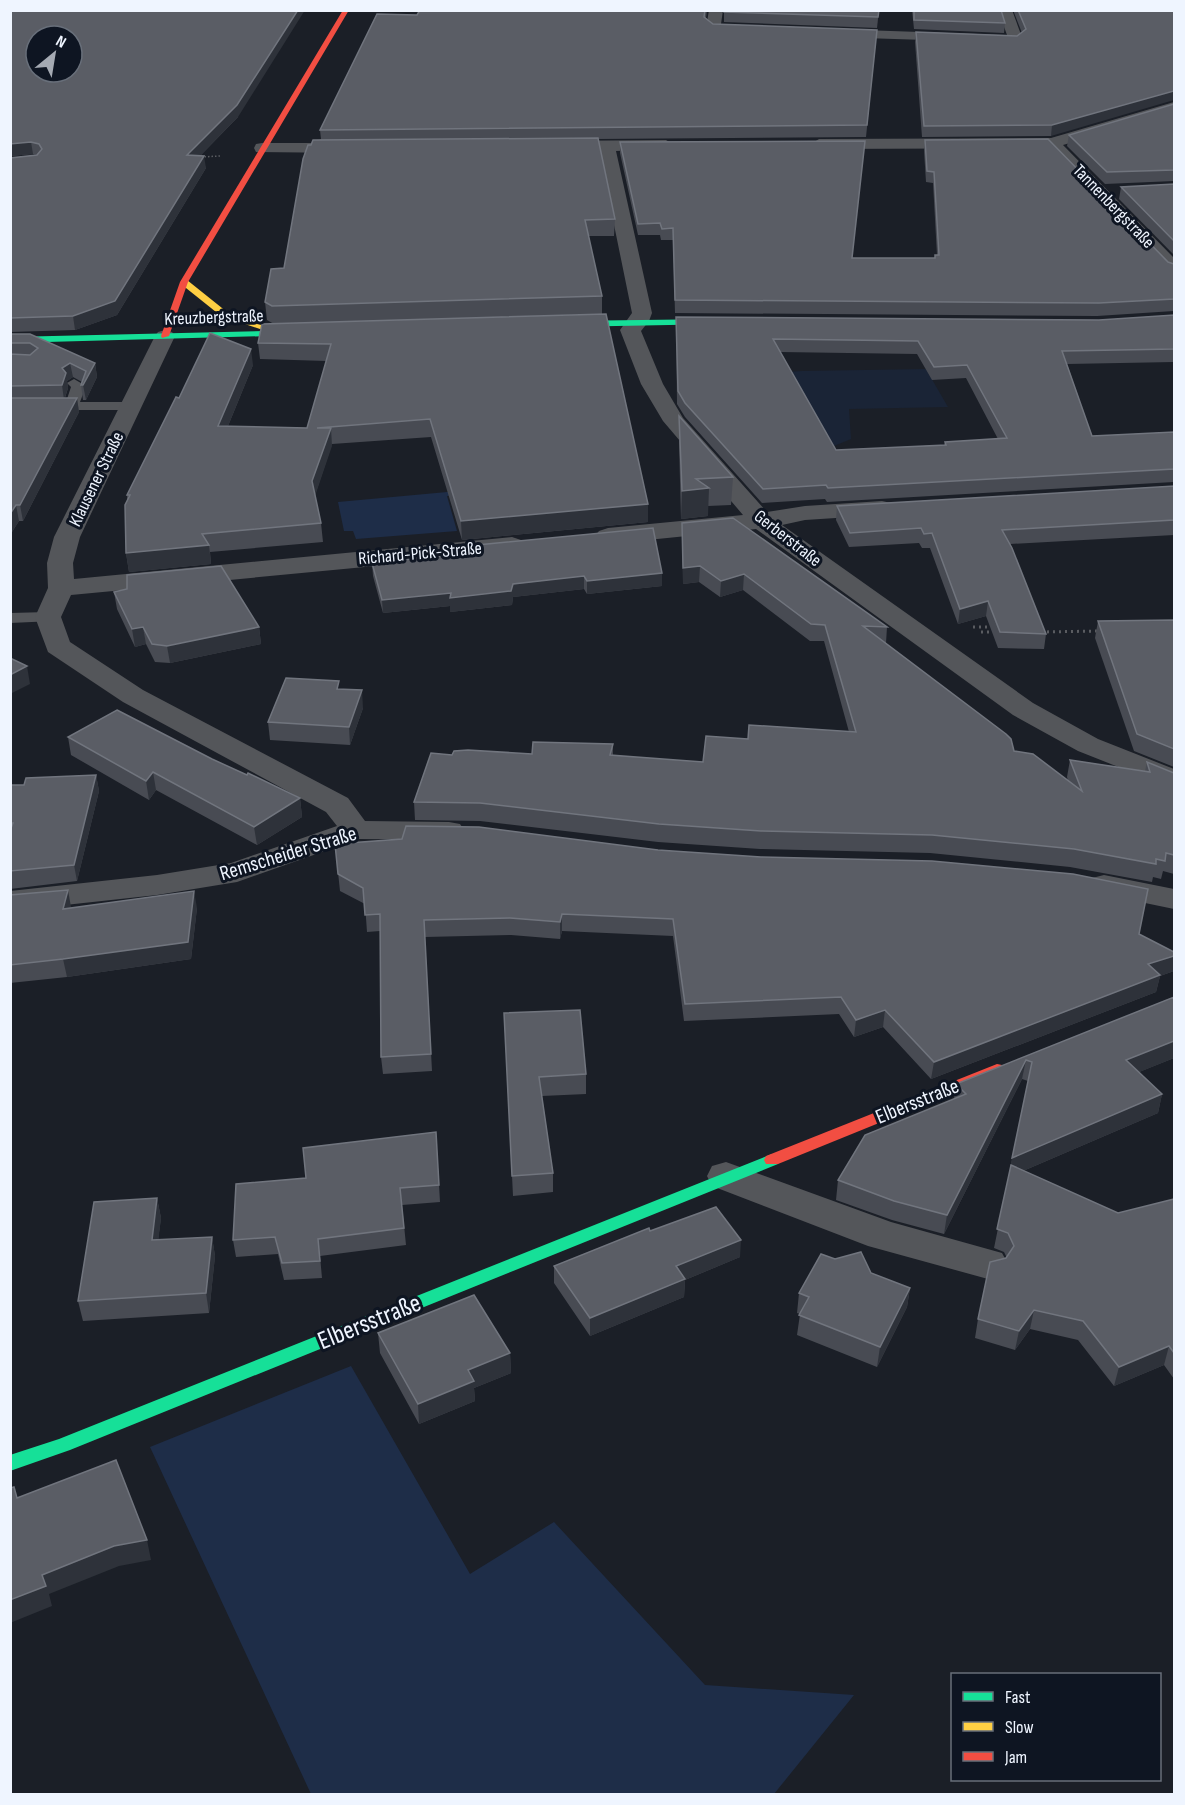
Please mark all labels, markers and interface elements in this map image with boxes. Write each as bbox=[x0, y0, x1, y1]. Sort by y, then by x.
north arrow bbox=[24, 24, 84, 84]
text: N bbox=[52, 32, 69, 53]
street label: Tannenbergstraße bbox=[1068, 160, 1159, 253]
street label: Kreuzbergstraße bbox=[164, 305, 264, 330]
street label: Klausener Straße bbox=[65, 429, 128, 530]
street label: Gerberstraße bbox=[750, 506, 826, 571]
street label: Richard-Pick-Straße bbox=[357, 538, 483, 569]
street label: Remscheider Straße bbox=[217, 821, 360, 886]
street label: Elbersstraße bbox=[872, 1073, 963, 1129]
street label: Elbersstraße bbox=[313, 1288, 426, 1357]
legend bbox=[951, 1673, 1161, 1781]
text: Fast bbox=[1005, 1687, 1031, 1708]
text: Slow bbox=[1005, 1717, 1034, 1738]
text: Jam bbox=[1004, 1747, 1027, 1768]

